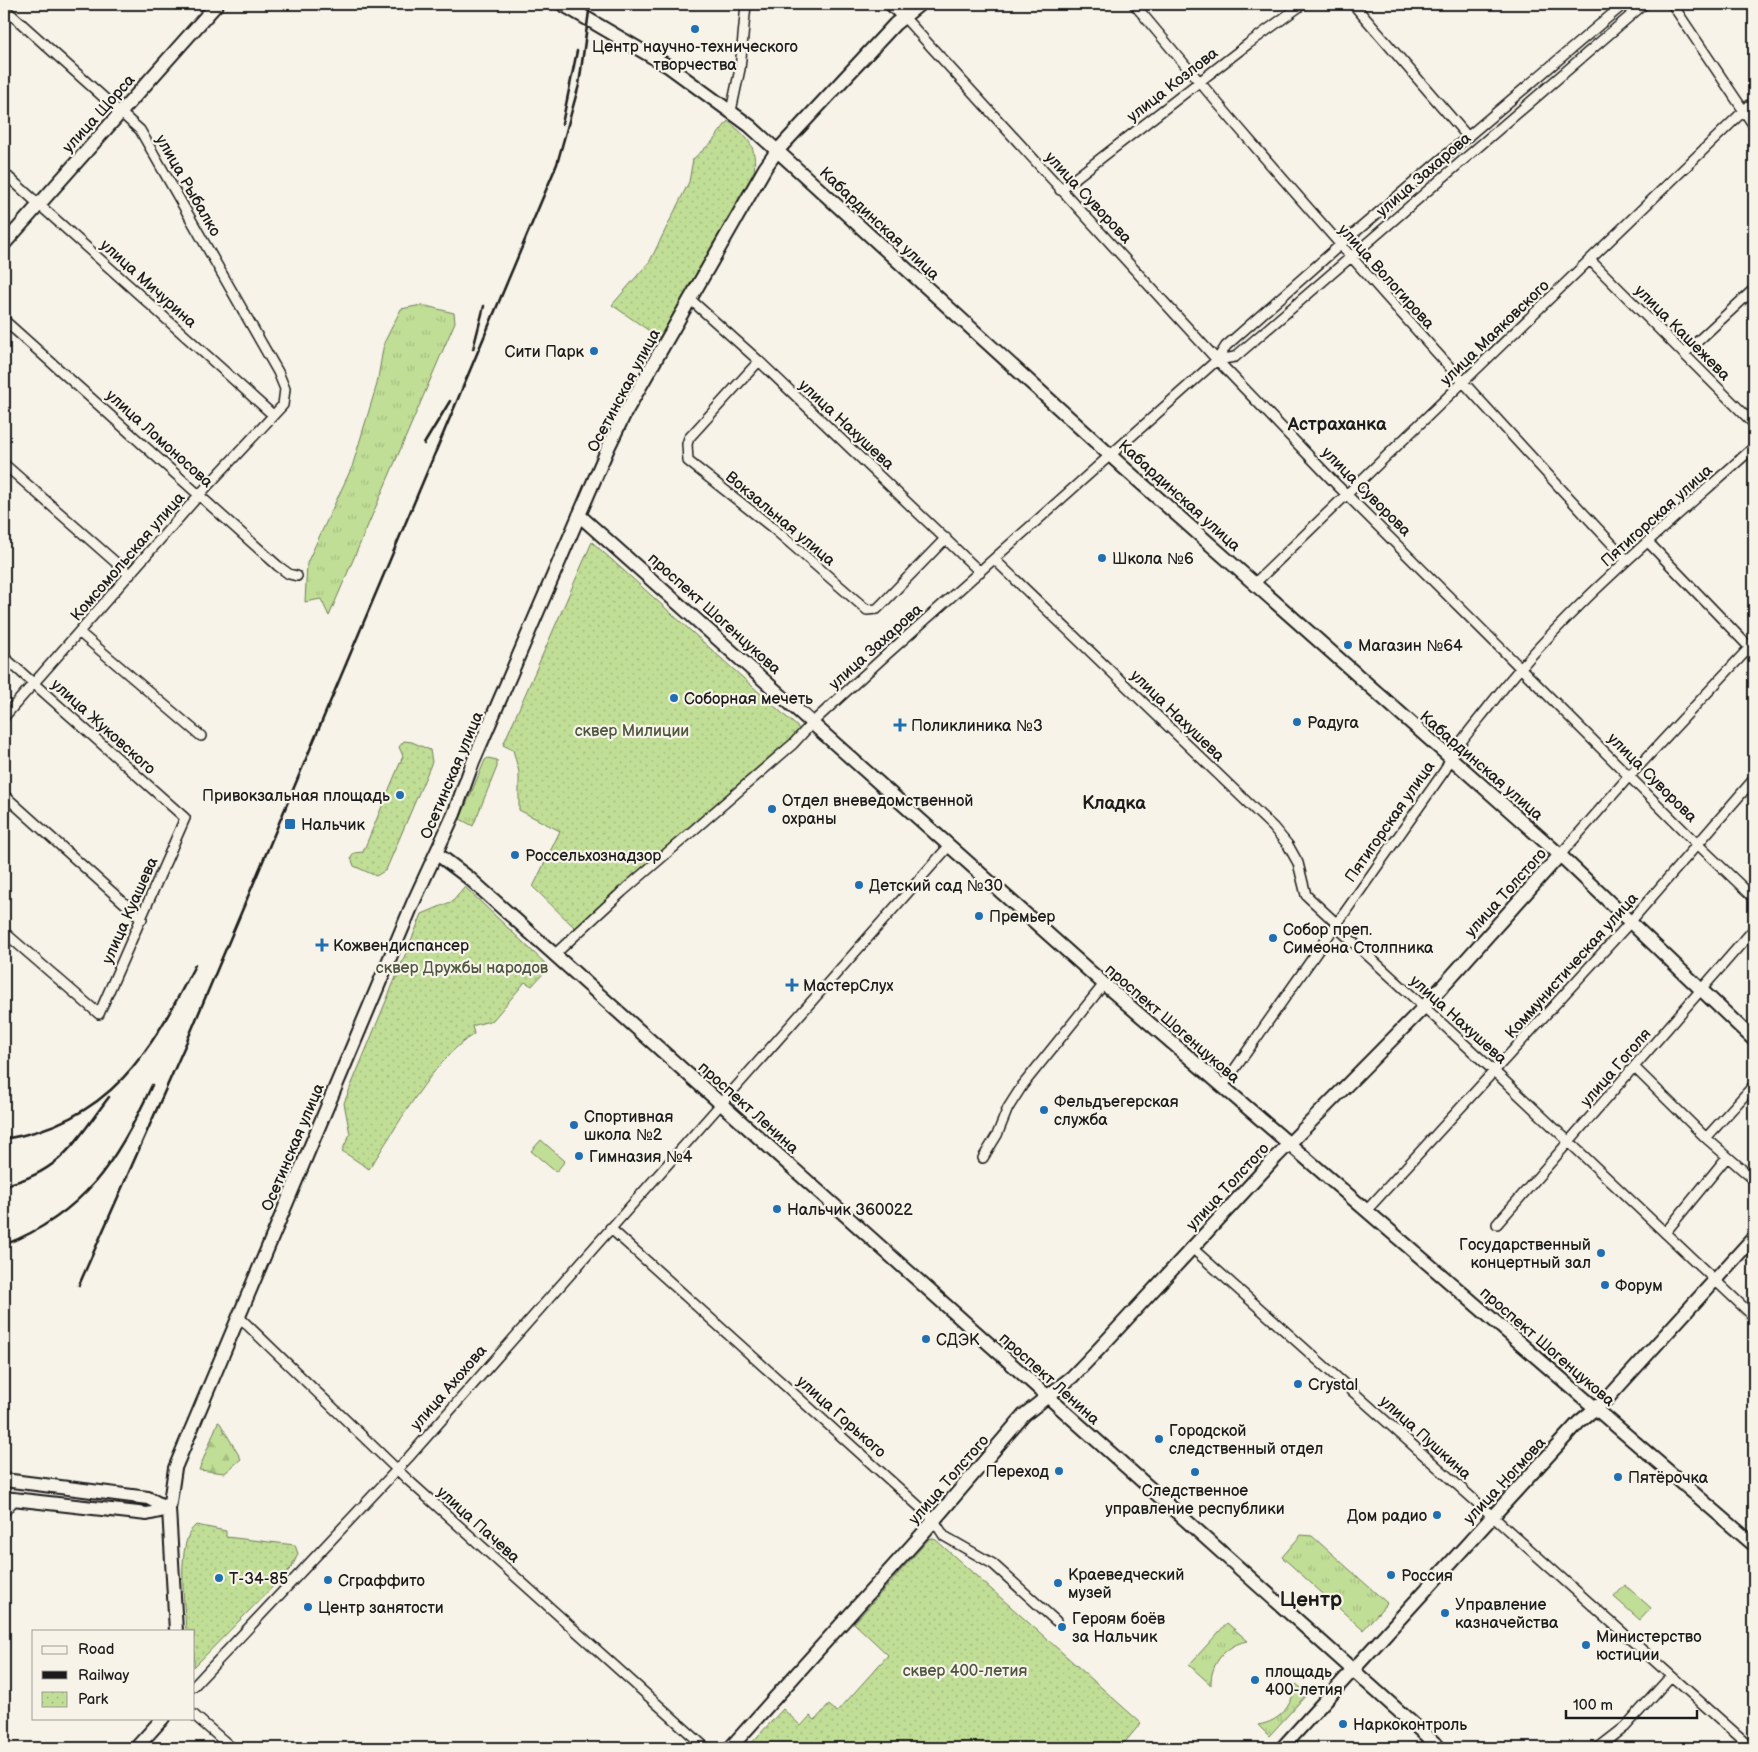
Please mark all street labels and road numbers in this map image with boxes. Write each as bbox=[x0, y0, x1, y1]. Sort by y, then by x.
street label: улица Козлова bbox=[1124, 43, 1223, 127]
street label: улица Щорса bbox=[59, 70, 140, 157]
street label: улица Захарова bbox=[1373, 129, 1476, 221]
street label: улица Рыбалко bbox=[151, 132, 224, 240]
street label: улица Суворова bbox=[1040, 148, 1136, 248]
street label: Кабардинская улица bbox=[815, 164, 943, 285]
street label: улица Вологирова bbox=[1334, 221, 1438, 334]
street label: улица Мичурина bbox=[96, 236, 200, 333]
street label: улица Маяковского bbox=[1437, 276, 1553, 390]
street label: улица Кашежева bbox=[1630, 281, 1734, 385]
street label: Осетинская улица bbox=[584, 325, 665, 456]
street label: улица Нахушева bbox=[794, 376, 898, 475]
street label: улица Ломоносова bbox=[102, 386, 217, 493]
street label: Кабардинская улица bbox=[1114, 436, 1244, 556]
street label: улица Суворова bbox=[1317, 443, 1415, 541]
street label: Пятигорская улица bbox=[1597, 461, 1717, 571]
street label: Вокзальная улица bbox=[721, 468, 839, 571]
street label: Комсомольская улица bbox=[67, 488, 190, 625]
street label: проспект Шогенцукова bbox=[644, 549, 785, 679]
street label: улица Захарова bbox=[825, 600, 927, 694]
street label: улица Нахушева bbox=[1126, 666, 1228, 766]
street label: улица Жуковского bbox=[47, 675, 159, 779]
street label: Кабардинская улица bbox=[1415, 707, 1547, 825]
street label: Осетинская улица bbox=[417, 708, 488, 842]
street label: улица Суворова bbox=[1603, 729, 1701, 827]
street label: Пятигорская улица bbox=[1341, 757, 1439, 886]
street label: улица Толстого bbox=[1461, 845, 1551, 941]
street label: улица Куашева bbox=[98, 854, 163, 967]
street label: Коммунистическая улица bbox=[1502, 889, 1643, 1043]
street label: проспект Шогенцукова bbox=[1101, 960, 1244, 1088]
street label: улица Нахушева bbox=[1406, 972, 1511, 1069]
street label: улица Гоголя bbox=[1577, 1025, 1655, 1111]
street label: проспект Ленина bbox=[694, 1058, 803, 1159]
street label: Осетинская улица bbox=[258, 1080, 329, 1214]
street label: улица Толстого bbox=[1183, 1139, 1273, 1235]
street label: проспект Шогенцукова bbox=[1476, 1283, 1619, 1411]
street label: проспект Ленина bbox=[995, 1329, 1104, 1430]
street label: улица Ахохова bbox=[407, 1341, 492, 1435]
street label: улица Горького bbox=[792, 1372, 890, 1462]
street label: улица Пушкина bbox=[1375, 1392, 1475, 1484]
street label: улица Толстого bbox=[905, 1431, 993, 1529]
street label: улица Ногмова bbox=[1460, 1433, 1551, 1528]
street label: улица Пачева bbox=[433, 1483, 524, 1568]

